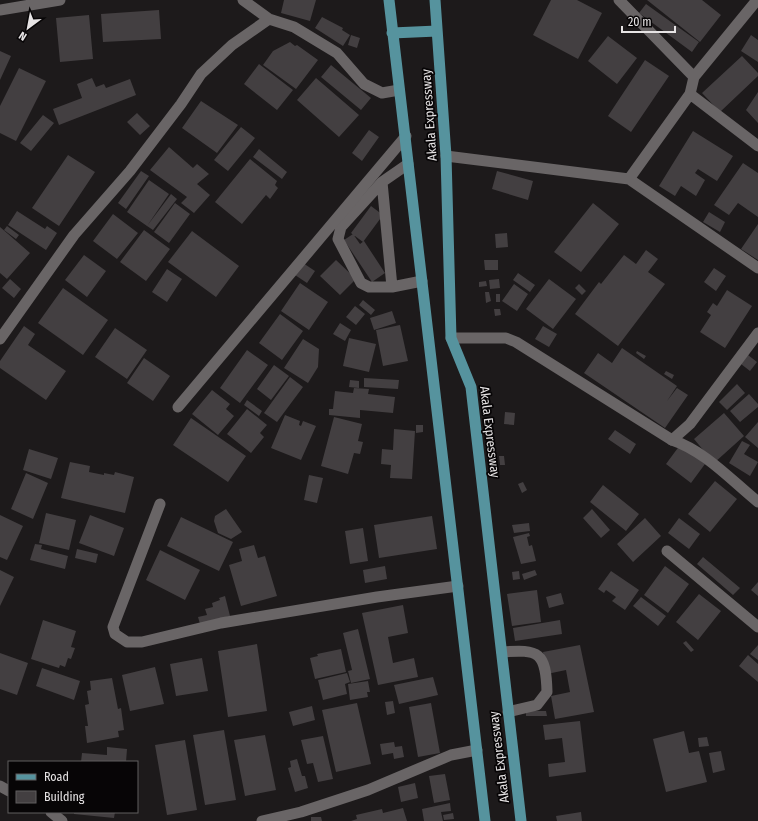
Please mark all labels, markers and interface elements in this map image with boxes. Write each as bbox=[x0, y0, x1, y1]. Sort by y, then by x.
north arrow bbox=[8, 8, 48, 48]
scale bar bbox=[622, 8, 675, 34]
text: 20 m bbox=[628, 15, 652, 29]
text: N bbox=[17, 29, 29, 43]
street label: Akala Expressway bbox=[418, 68, 440, 162]
street label: Akala Expressway bbox=[477, 385, 503, 479]
street label: Akala Expressway bbox=[486, 710, 512, 804]
legend bbox=[8, 761, 138, 813]
text: Road bbox=[44, 770, 69, 784]
text: Building bbox=[44, 790, 85, 804]

